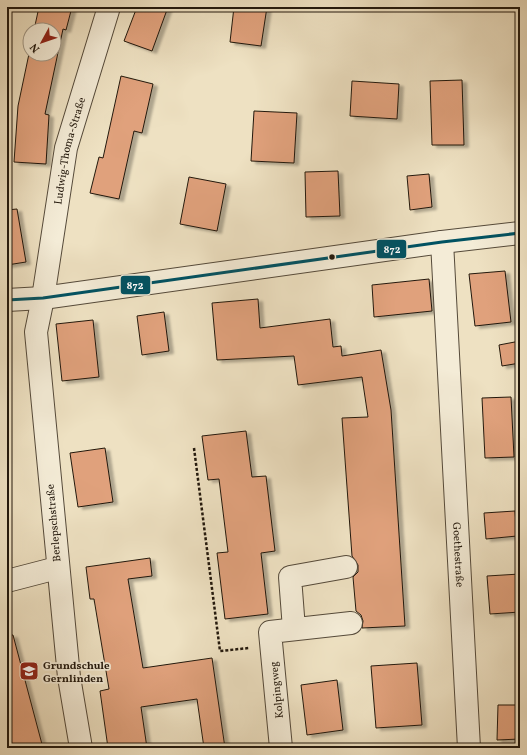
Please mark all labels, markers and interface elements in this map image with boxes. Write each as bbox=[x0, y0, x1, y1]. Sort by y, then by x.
north arrow bbox=[22, 22, 62, 62]
text: N bbox=[27, 40, 44, 55]
street label: Ludwig-Thoma-Straße bbox=[51, 96, 90, 206]
line badge: 872 bbox=[376, 239, 407, 259]
text: 872 bbox=[384, 243, 401, 258]
unlabelled marker bbox=[327, 252, 337, 262]
line badge: 872 bbox=[120, 275, 151, 295]
text: 872 bbox=[127, 279, 144, 294]
street label: Berlepschstraße bbox=[44, 483, 65, 562]
street label: Goethestraße bbox=[448, 522, 466, 588]
place label: Grundschule Gernlinden bbox=[43, 659, 110, 687]
school or university icon: Grundschule Gernlinden bbox=[18, 660, 40, 682]
street label: Kolpingweg bbox=[267, 660, 288, 719]

